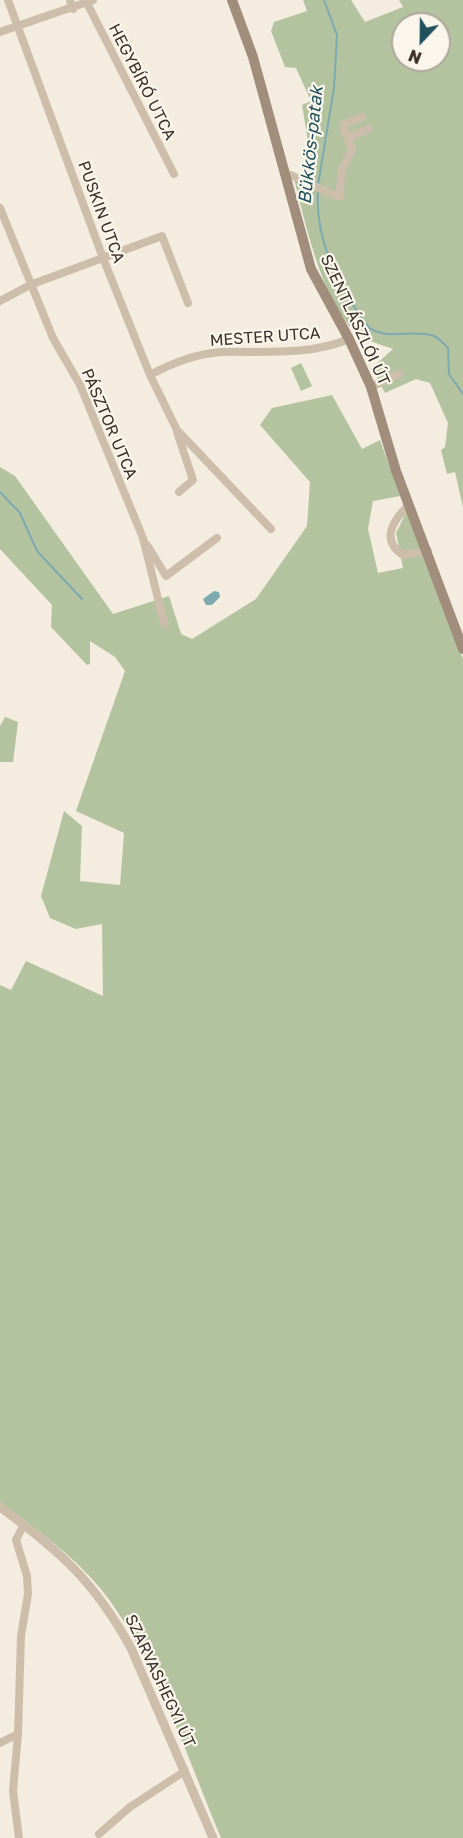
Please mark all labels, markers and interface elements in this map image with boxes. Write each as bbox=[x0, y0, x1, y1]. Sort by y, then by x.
north arrow bbox=[391, 12, 451, 72]
street label: HEGYBÍRÓ UTCA bbox=[104, 21, 180, 143]
text: N bbox=[406, 45, 424, 68]
water label: Bükkös-patak bbox=[294, 85, 328, 205]
street label: PUSKIN UTCA bbox=[74, 158, 128, 266]
street label: SZENTLÁSZLÓI ÚT bbox=[316, 251, 394, 389]
street label: MESTER UTCA bbox=[209, 324, 321, 350]
street label: PÁSZTOR UTCA bbox=[77, 366, 141, 482]
street label: SZARVASHEGYI ÚT bbox=[121, 1611, 199, 1751]

